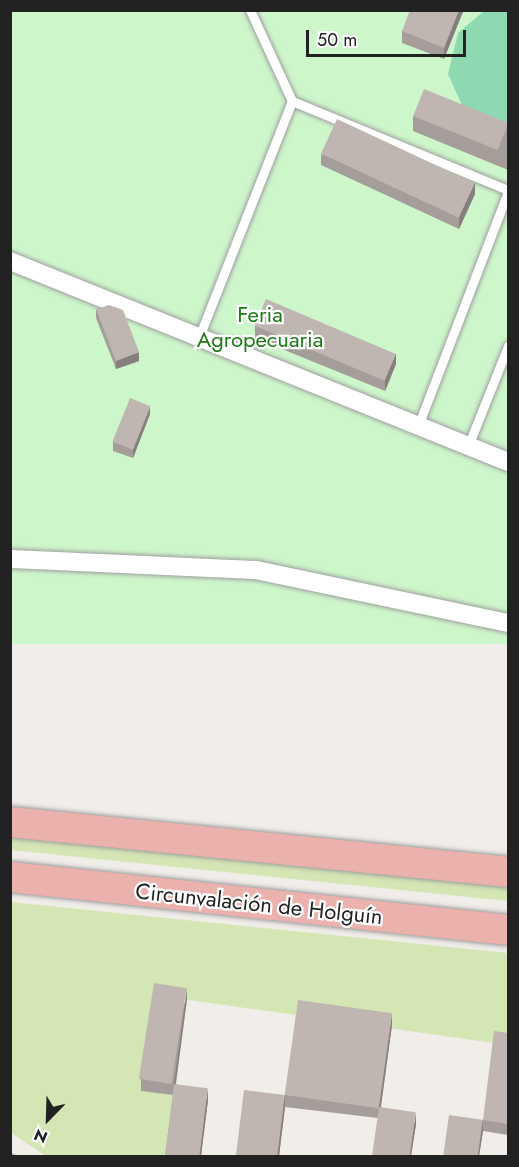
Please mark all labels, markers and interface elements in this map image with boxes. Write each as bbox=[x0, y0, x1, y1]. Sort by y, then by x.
scale bar bbox=[309, 18, 470, 56]
text: 50 m bbox=[317, 27, 357, 53]
park label: Feria Agropecuaria bbox=[197, 301, 323, 352]
street label: Circunvalación de Holguín bbox=[134, 878, 384, 930]
north arrow bbox=[18, 1089, 78, 1149]
text: N bbox=[30, 1123, 51, 1149]

